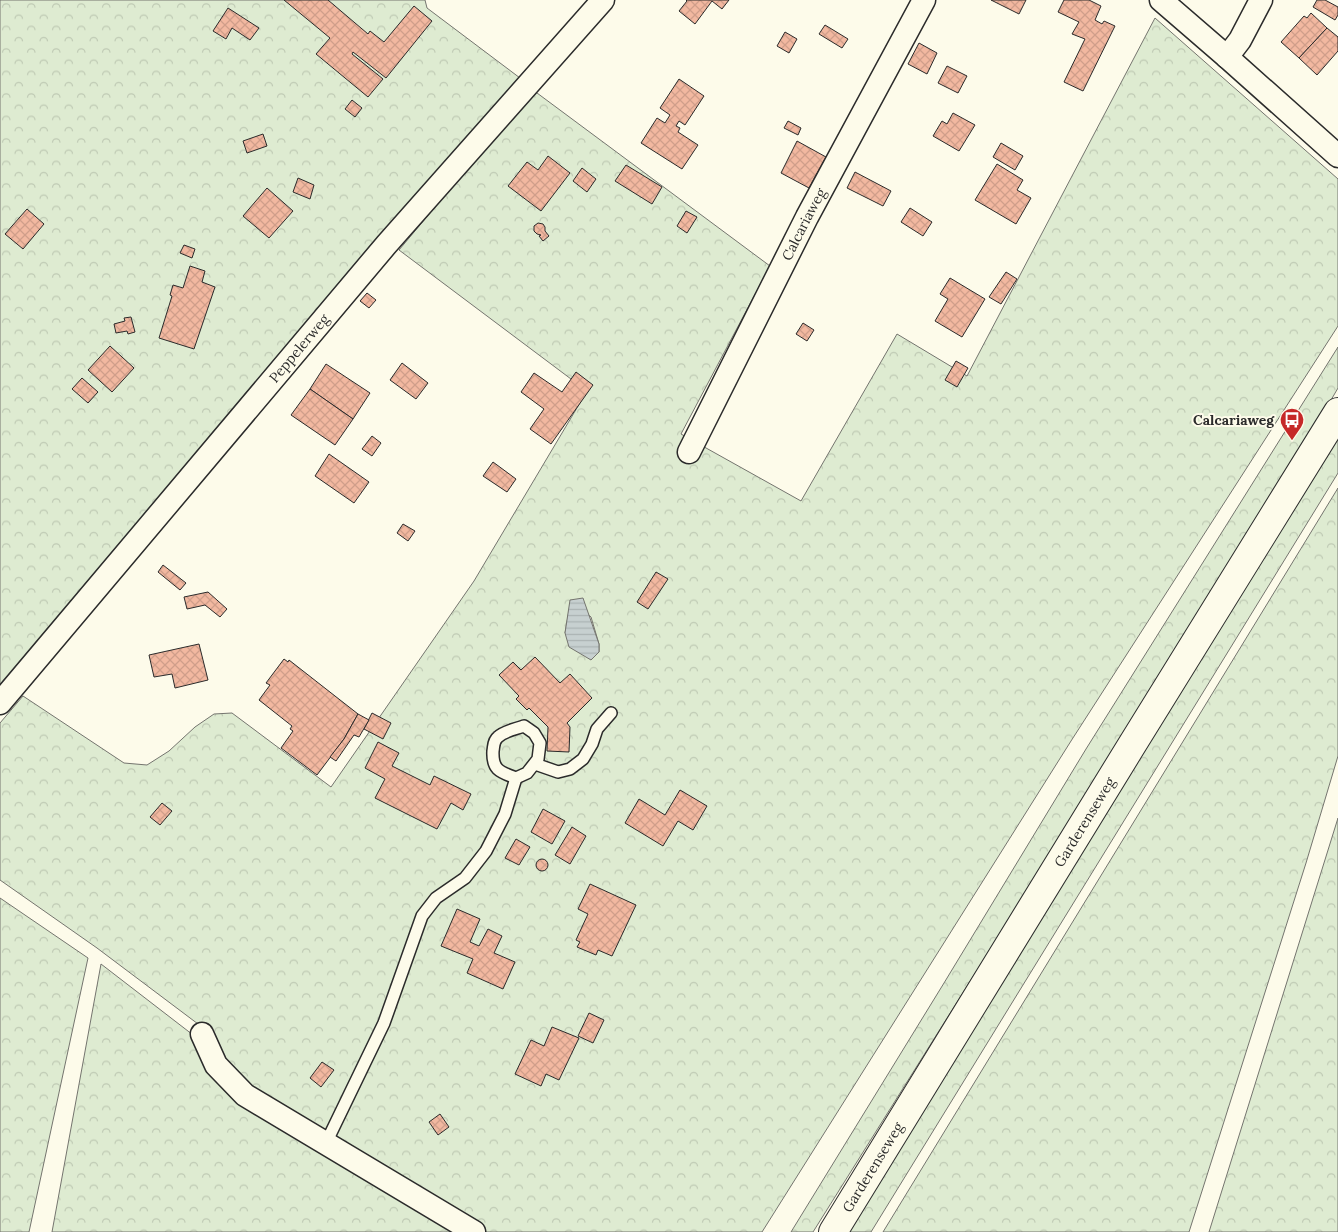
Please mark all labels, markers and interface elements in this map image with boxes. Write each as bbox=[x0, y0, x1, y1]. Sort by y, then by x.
street label: Calcariaweg bbox=[778, 185, 830, 263]
street label: Peppelerweg bbox=[265, 310, 333, 386]
bus stop icon: Calcariaweg bbox=[1279, 407, 1305, 441]
place label: Calcariaweg bbox=[1193, 411, 1275, 429]
street label: Garderenseweg bbox=[1050, 774, 1119, 870]
street label: Garderenseweg bbox=[838, 1119, 907, 1216]

